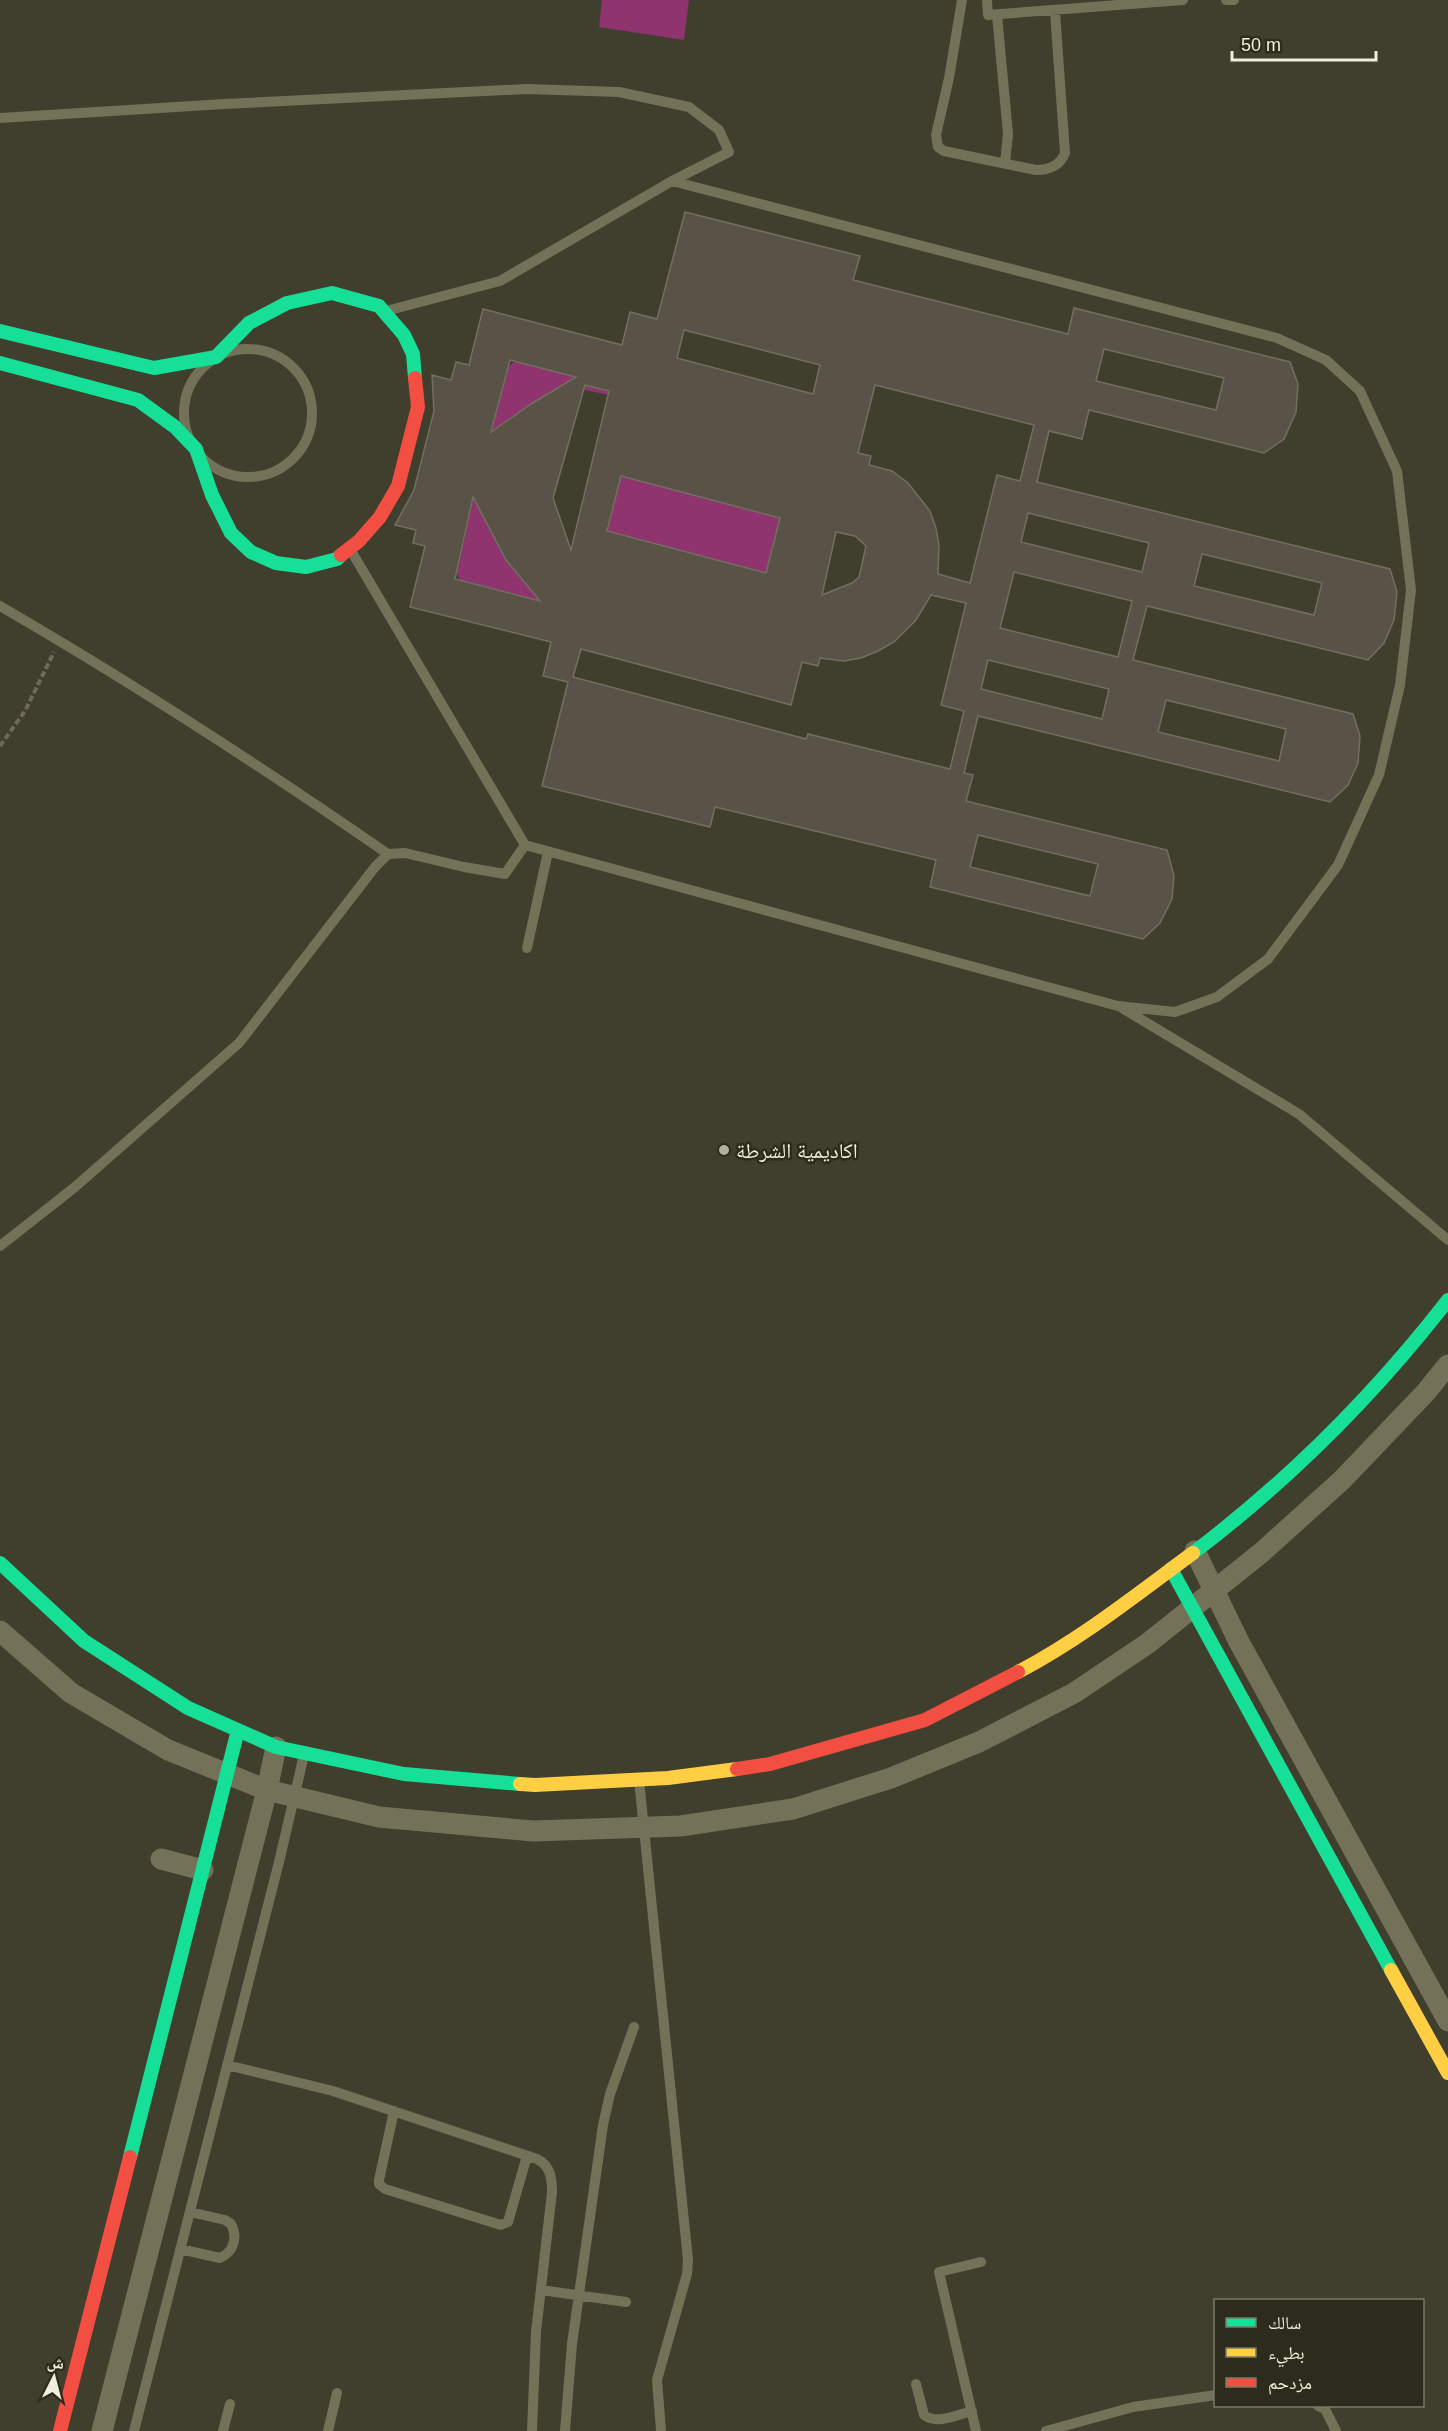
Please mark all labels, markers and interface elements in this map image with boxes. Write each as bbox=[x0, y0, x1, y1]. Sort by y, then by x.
scale bar bbox=[1232, 24, 1376, 62]
text: 50 m bbox=[1241, 35, 1281, 55]
place label: اكاديمية الشرطة bbox=[736, 1139, 858, 1162]
marker: اكاديمية الشرطة bbox=[717, 1143, 731, 1157]
legend bbox=[1214, 2299, 1424, 2407]
text: سالك bbox=[1268, 2313, 1301, 2333]
text: بطيء bbox=[1268, 2343, 1305, 2368]
north arrow bbox=[24, 2347, 84, 2407]
text: ش bbox=[46, 2353, 65, 2373]
text: مزدحم bbox=[1268, 2373, 1312, 2395]

